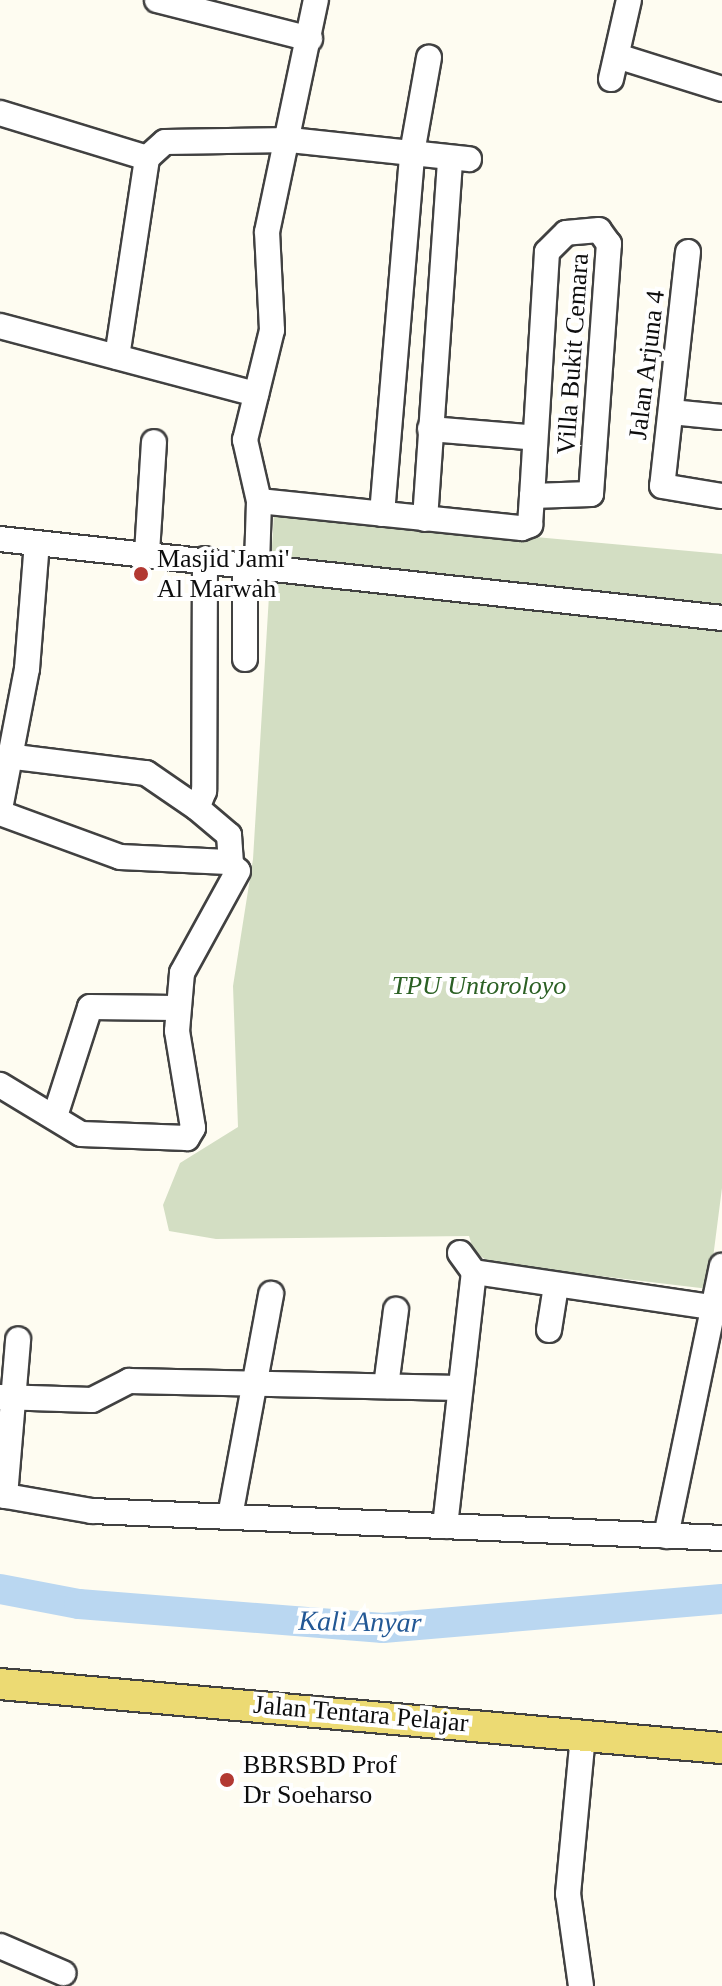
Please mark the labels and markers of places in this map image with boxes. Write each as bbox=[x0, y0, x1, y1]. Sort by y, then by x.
place label: Masjid Jami' Al Marwah bbox=[157, 543, 290, 604]
marker: Masjid Jami' Al Marwah bbox=[132, 565, 150, 583]
place label: BBRSBD Prof Dr Soeharso bbox=[243, 1749, 397, 1810]
marker: BBRSBD Prof Dr Soeharso bbox=[218, 1771, 236, 1789]

